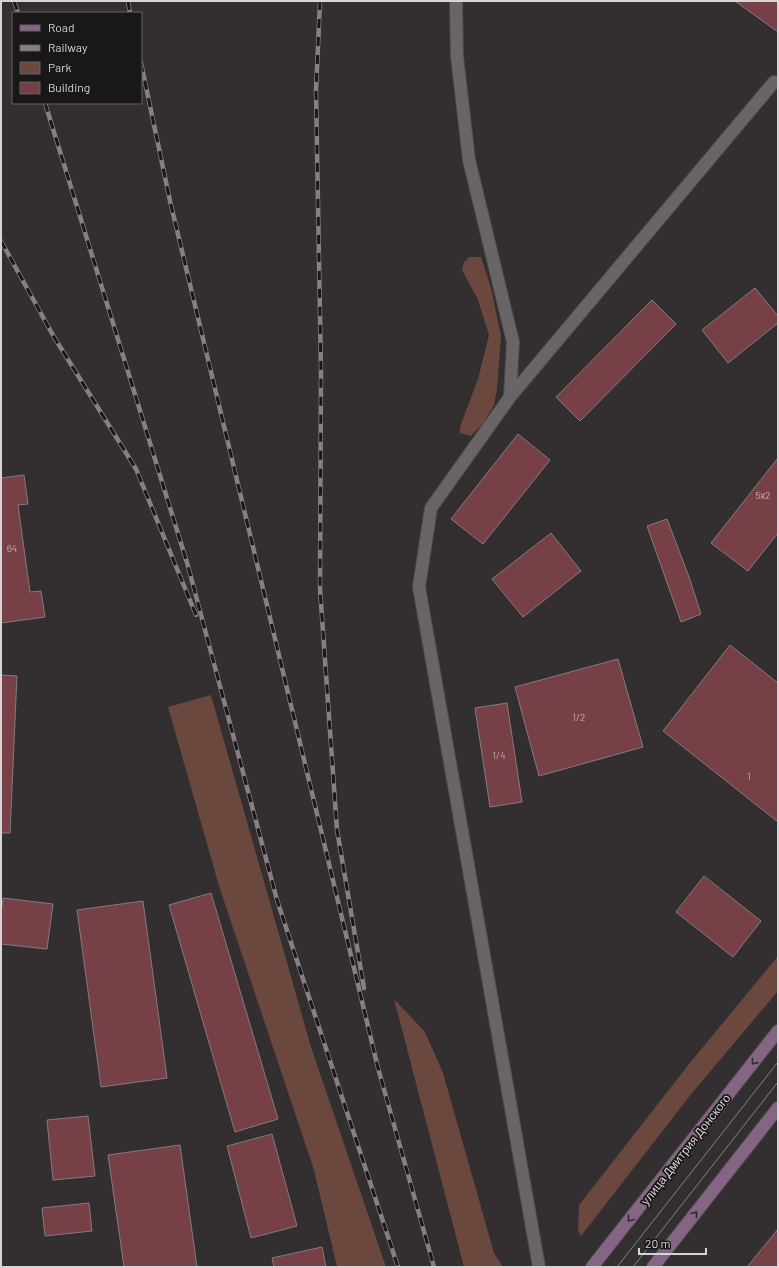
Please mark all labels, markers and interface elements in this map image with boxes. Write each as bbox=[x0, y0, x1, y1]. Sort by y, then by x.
legend bbox=[12, 12, 142, 104]
text: Road bbox=[48, 20, 75, 34]
text: Railway bbox=[48, 40, 88, 54]
text: Park bbox=[48, 60, 72, 74]
text: Building bbox=[48, 80, 90, 94]
house number: 5к2 bbox=[756, 489, 770, 501]
house number: 64 bbox=[7, 542, 17, 554]
house number: 1/2 bbox=[573, 711, 585, 723]
house number: 1/4 bbox=[492, 749, 506, 761]
house number: 1 bbox=[747, 770, 751, 782]
one-way arrow bbox=[752, 1057, 759, 1064]
street label: улица Дмитрия Донского bbox=[637, 1091, 734, 1208]
one-way arrow bbox=[690, 1212, 697, 1219]
one-way arrow bbox=[628, 1214, 635, 1221]
scale bar bbox=[639, 1230, 706, 1256]
text: 20 m bbox=[645, 1236, 671, 1250]

